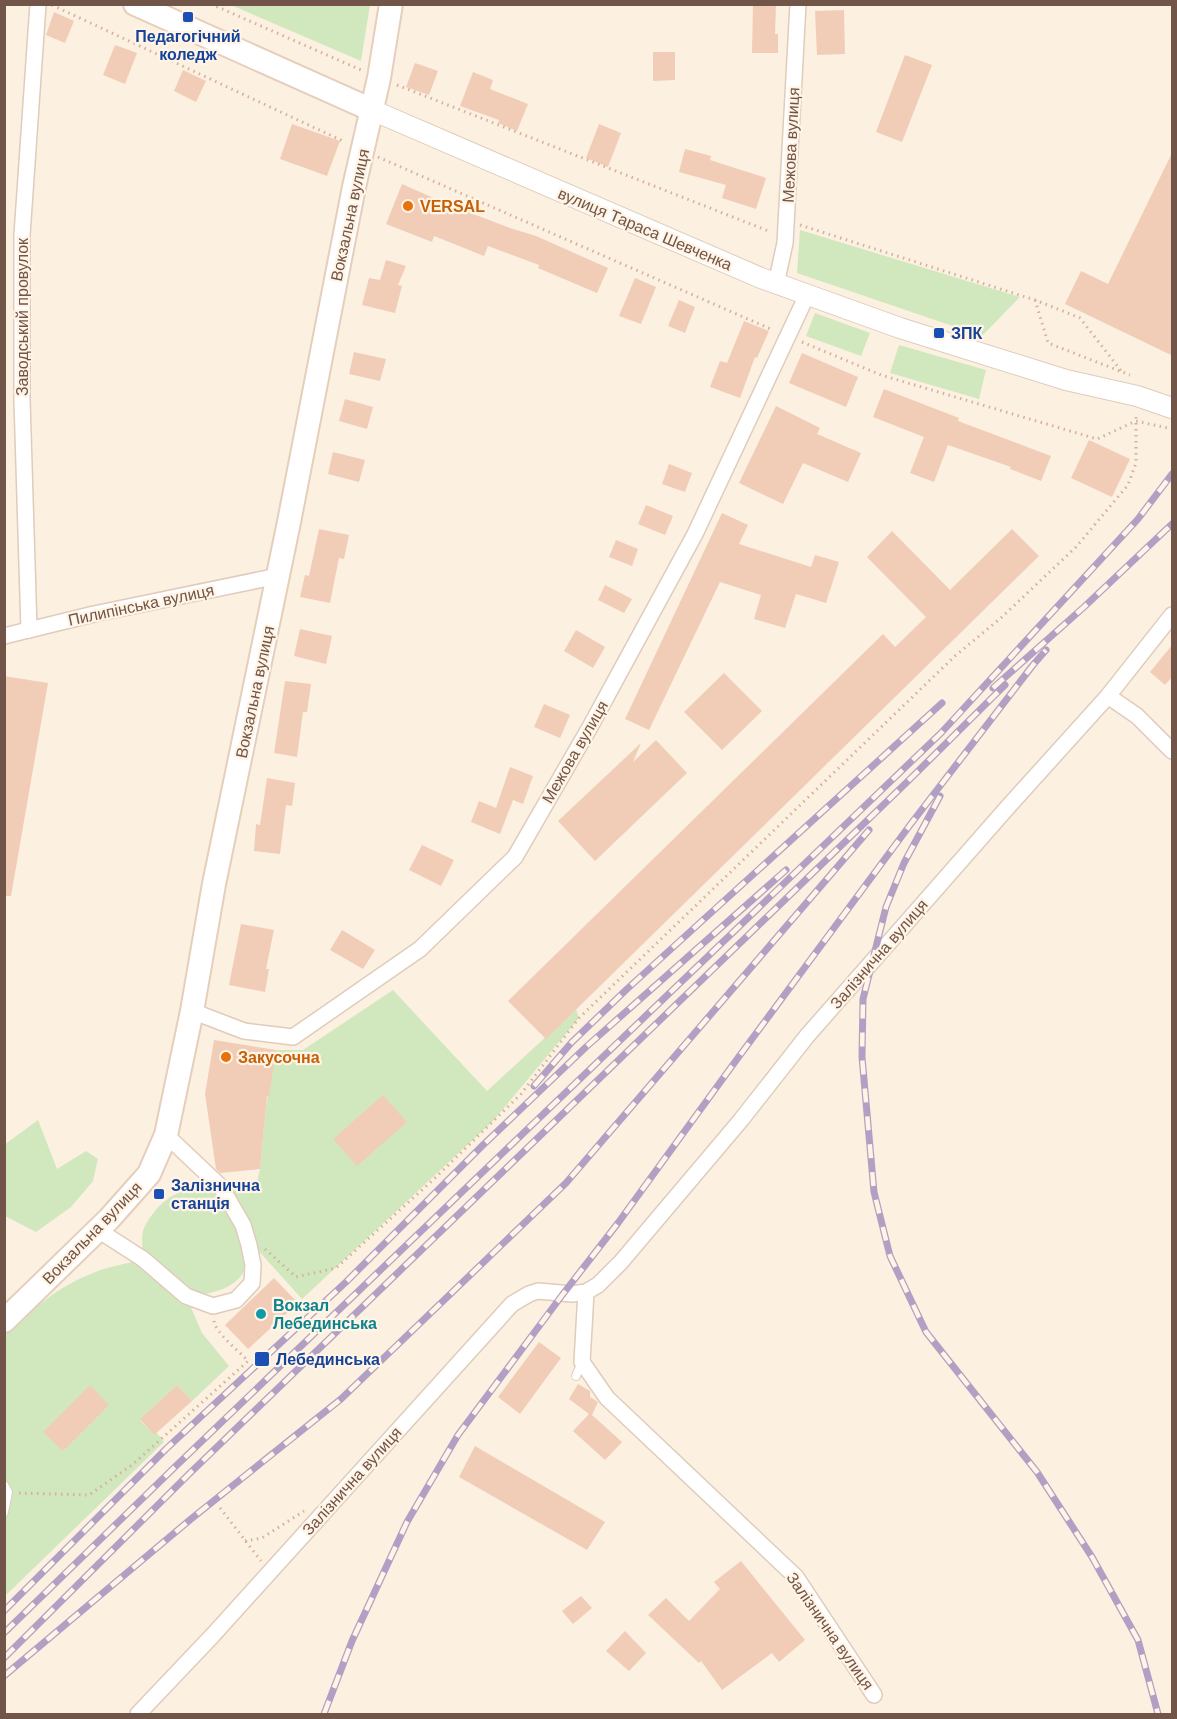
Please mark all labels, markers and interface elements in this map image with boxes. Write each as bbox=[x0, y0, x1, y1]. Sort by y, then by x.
marker: Педагогічний коледж bbox=[181, 10, 195, 24]
place label: Педагогічний коледж bbox=[135, 28, 241, 63]
street label: Межова вулиця bbox=[779, 87, 803, 203]
street label: Вокзальна вулиця bbox=[328, 147, 372, 283]
street label: вулиця Тараса Шевченка bbox=[556, 185, 735, 273]
place label: VERSAL bbox=[420, 198, 485, 215]
marker: VERSAL bbox=[401, 199, 415, 213]
street label: Заводський провулок bbox=[14, 237, 31, 396]
place label: ЗПК bbox=[951, 325, 983, 342]
marker: ЗПК bbox=[932, 326, 946, 340]
street label: Пилипінська вулиця bbox=[67, 581, 215, 629]
street label: Вокзальна вулиця bbox=[233, 624, 277, 760]
street label: Межова вулиця bbox=[539, 698, 611, 806]
street label: Залізнична вулиця bbox=[827, 896, 931, 1012]
place label: Закусочна bbox=[238, 1049, 320, 1066]
marker: Закусочна bbox=[219, 1050, 233, 1064]
place label: Залізнична станція bbox=[171, 1177, 260, 1212]
street label: Вокзальна вулиця bbox=[39, 1179, 145, 1287]
marker: Залізнична станція bbox=[152, 1187, 166, 1201]
place label: Вокзал Лебединська bbox=[273, 1297, 377, 1332]
marker: Вокзал Лебединська bbox=[254, 1307, 268, 1321]
marker: Лебединська bbox=[253, 1350, 271, 1368]
place label: Лебединська bbox=[276, 1351, 380, 1368]
street label: Залізнична вулиця bbox=[299, 1424, 405, 1538]
street label: Залізнична вулиця bbox=[783, 1569, 877, 1693]

